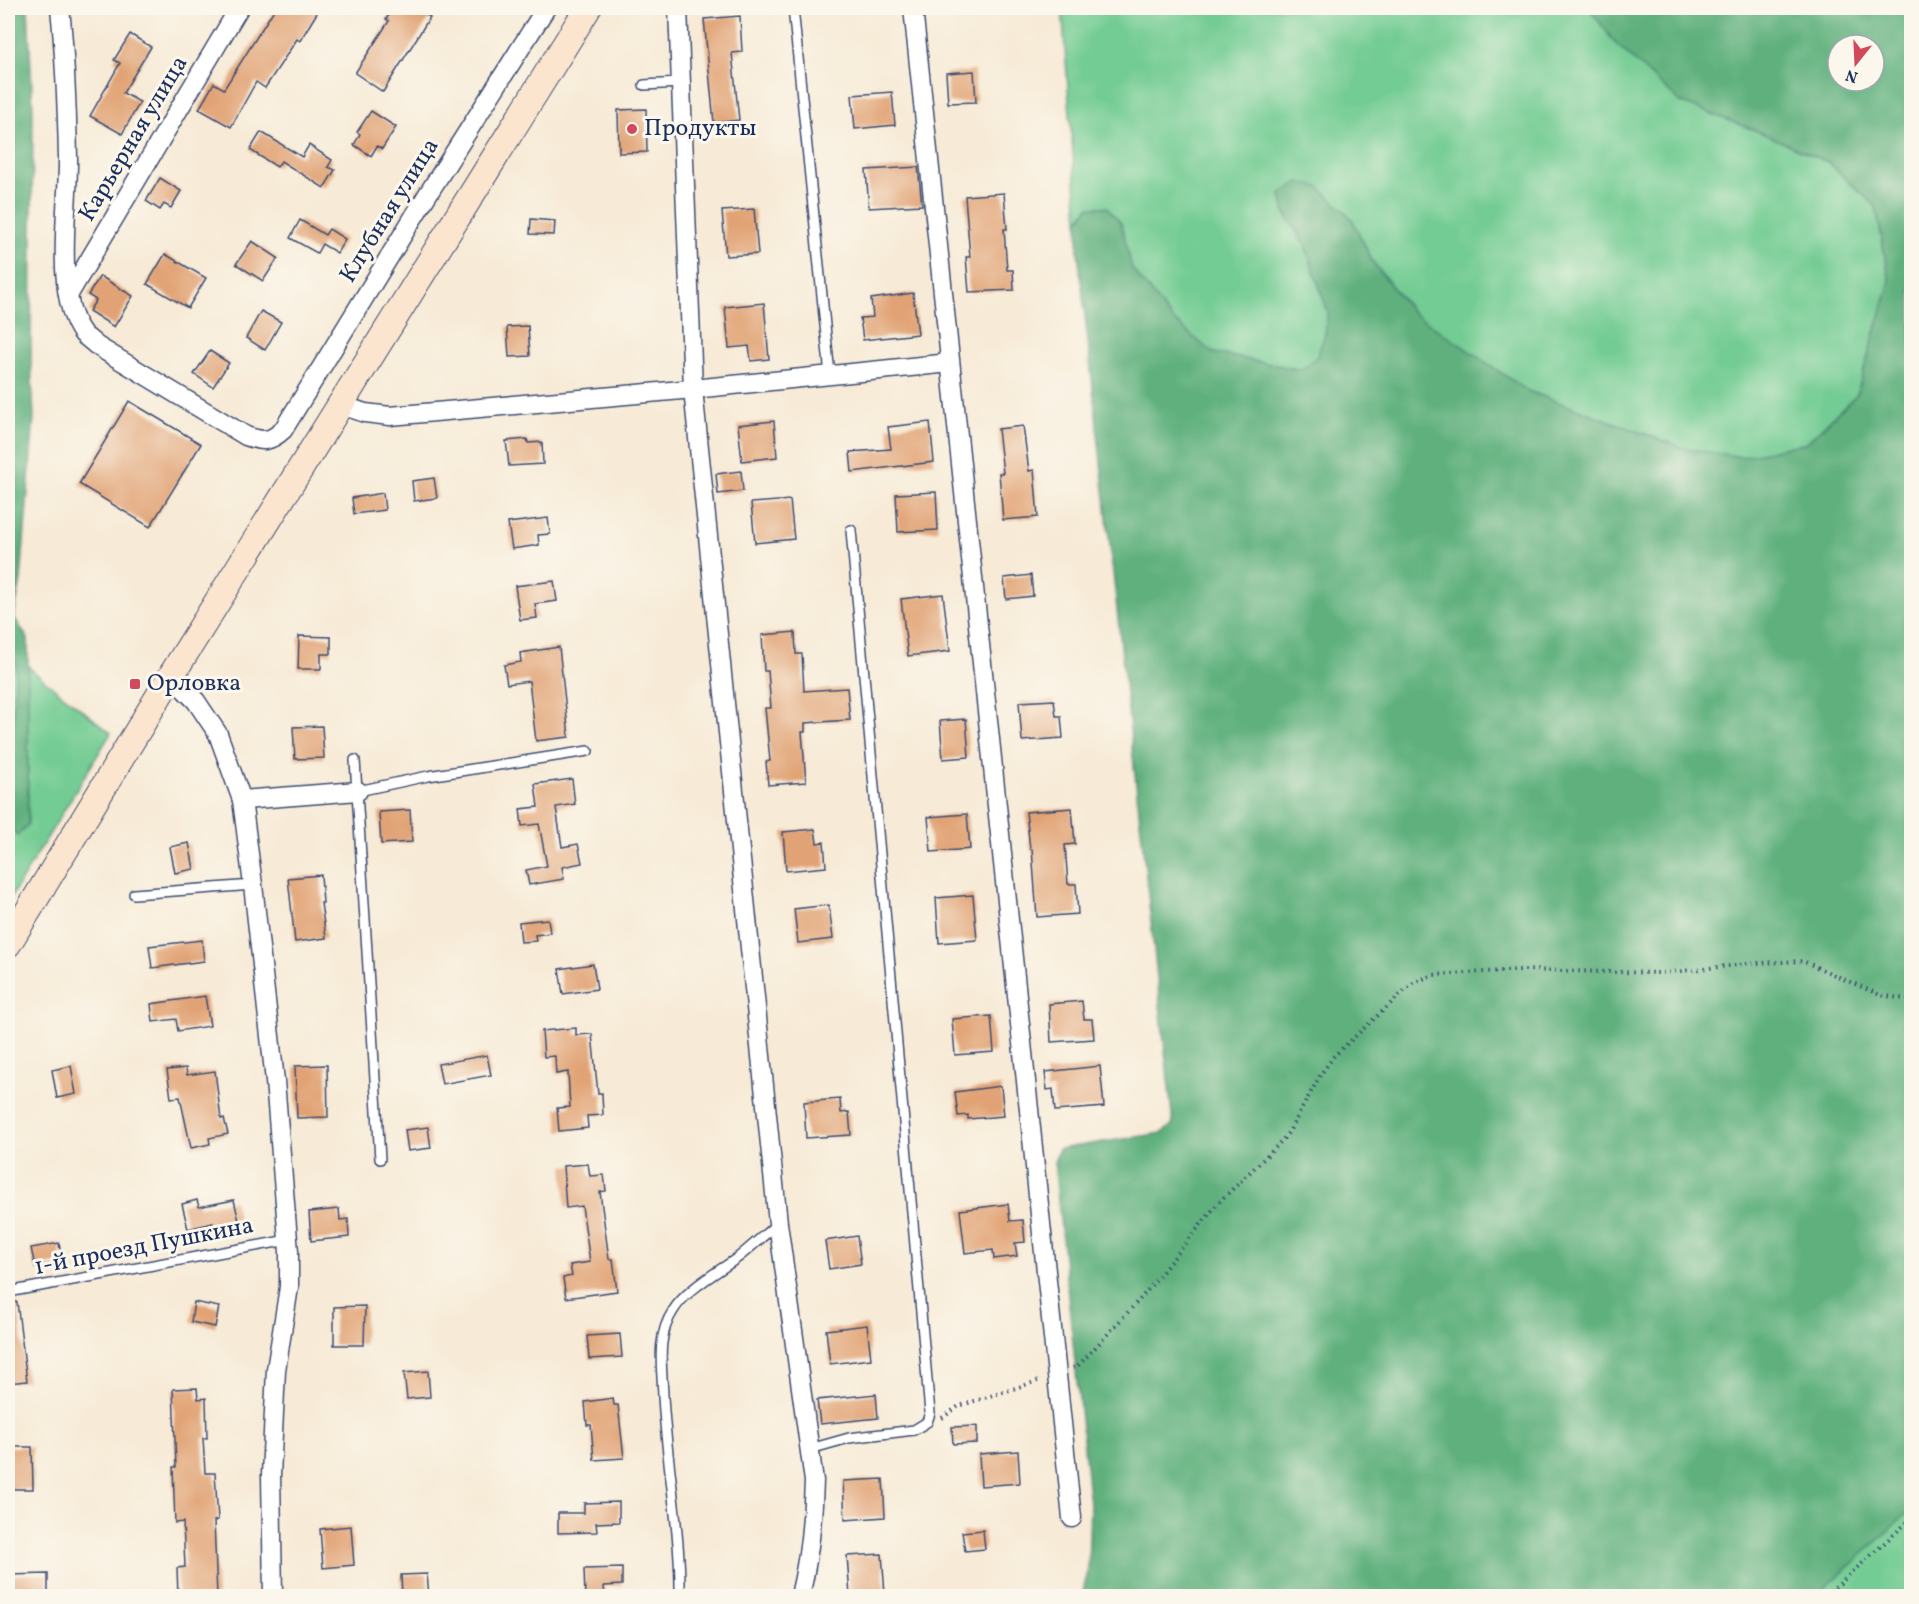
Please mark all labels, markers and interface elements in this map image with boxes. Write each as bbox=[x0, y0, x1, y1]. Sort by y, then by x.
north arrow bbox=[1826, 33, 1886, 93]
street label: Карьерная улица bbox=[71, 50, 197, 228]
text: N bbox=[1843, 63, 1861, 88]
place label: Продукты bbox=[644, 112, 756, 146]
marker: Продукты bbox=[625, 122, 639, 136]
street label: Клубная улица bbox=[332, 132, 448, 290]
place label: Орловка bbox=[147, 667, 241, 701]
marker: Орловка bbox=[128, 677, 142, 691]
street label: 1-й проезд Пушкина bbox=[31, 1209, 257, 1285]

